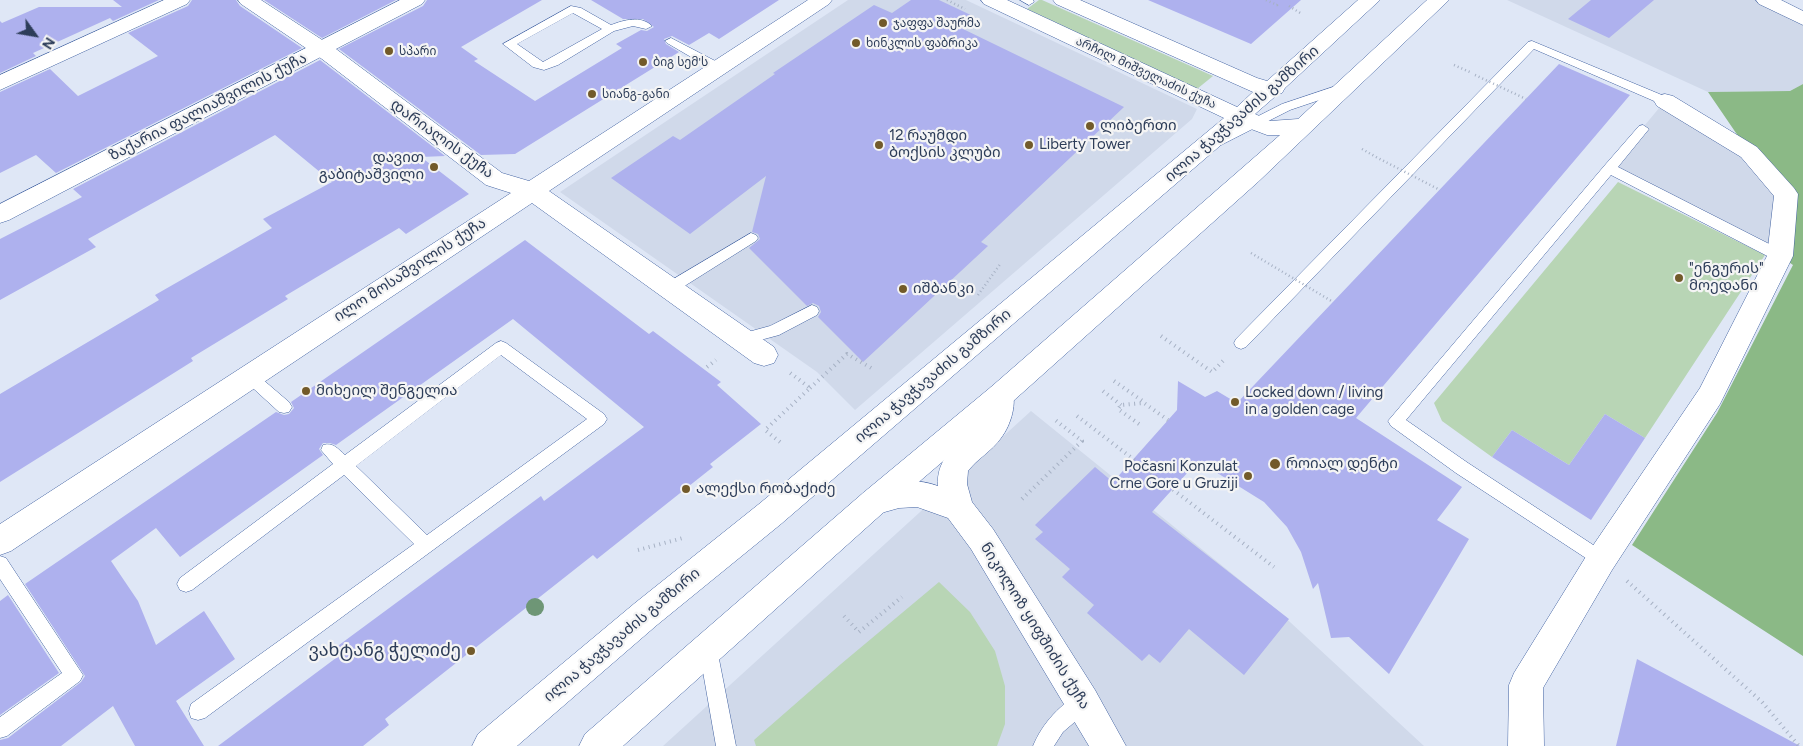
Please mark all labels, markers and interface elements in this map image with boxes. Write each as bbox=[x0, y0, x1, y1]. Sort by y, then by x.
north arrow bbox=[10, 10, 60, 60]
place label: ჯაფფა შაურმა bbox=[893, 16, 981, 30]
marker: ჯაფფა შაურმა bbox=[877, 17, 889, 29]
text: N bbox=[38, 34, 58, 52]
street label: არჩილ მიშველაძის ქუჩა bbox=[1073, 34, 1219, 112]
place label: ხინკლის ფაბრიკა bbox=[866, 36, 978, 50]
marker: ხინკლის ფაბრიკა bbox=[850, 37, 862, 49]
street label: ილია ჭავჭავაძის გამზირი bbox=[1161, 42, 1323, 186]
place label: სპარი bbox=[399, 44, 436, 58]
marker: სპარი bbox=[383, 45, 395, 57]
street label: ზაქარია ფალიაშვილის ქუჩა bbox=[106, 49, 310, 165]
place label: ბიგ სემ'ს bbox=[653, 55, 708, 69]
marker: ბიგ სემ'ს bbox=[637, 56, 649, 68]
place label: სიანგ-განი bbox=[602, 87, 670, 101]
marker: სიანგ-განი bbox=[586, 88, 598, 100]
street label: დარიალის ქუჩა bbox=[387, 96, 497, 182]
place label: ლიბერთი bbox=[1100, 117, 1177, 135]
marker: ლიბერთი bbox=[1084, 120, 1096, 132]
place label: 12 რაუმდი ბოქსის კლუბი bbox=[889, 127, 1001, 162]
place label: Liberty Tower bbox=[1039, 136, 1130, 154]
marker: 12 რაუმდი ბოქსის კლუბი bbox=[873, 139, 885, 151]
marker: Liberty Tower bbox=[1023, 139, 1035, 151]
place label: დავით გაბიტაშვილი bbox=[319, 149, 424, 184]
marker: დავით გაბიტაშვილი bbox=[428, 161, 440, 173]
street label: ილო მოსაშვილის ქუჩა bbox=[331, 214, 489, 326]
place label: "ენგურის" მოედანი bbox=[1689, 260, 1764, 295]
marker: "ენგურის" მოედანი bbox=[1673, 272, 1685, 284]
place label: იშბანკი bbox=[913, 280, 974, 298]
marker: იშბანკი bbox=[897, 283, 909, 295]
street label: ილია ჭავჭავაძის გამზირი bbox=[851, 305, 1015, 447]
place label: მიხეილ შენგელია bbox=[316, 382, 457, 400]
place label: Locked down / living in a golden cage bbox=[1245, 384, 1383, 419]
marker: მიხეილ შენგელია bbox=[300, 385, 312, 397]
marker: Locked down / living in a golden cage bbox=[1229, 396, 1241, 408]
place label: როიალ დენტი bbox=[1286, 455, 1398, 473]
marker: როიალ დენტი bbox=[1268, 457, 1282, 471]
place label: Počasni Konzulat Crne Gore u Gruziji bbox=[1110, 458, 1238, 493]
marker: Počasni Konzulat Crne Gore u Gruziji bbox=[1242, 470, 1254, 482]
place label: ალექსი რობაქიძე bbox=[696, 480, 836, 498]
marker: ალექსი რობაქიძე bbox=[680, 483, 692, 495]
street label: ნიკოლოზ ყიფშიძის ქუჩა bbox=[976, 539, 1094, 713]
street label: ილია ჭავჭავაძის გამზირი bbox=[540, 564, 704, 706]
place label: ვახტანგ ჭელიძე bbox=[309, 640, 461, 662]
marker: ვახტანგ ჭელიძე bbox=[465, 645, 477, 657]

